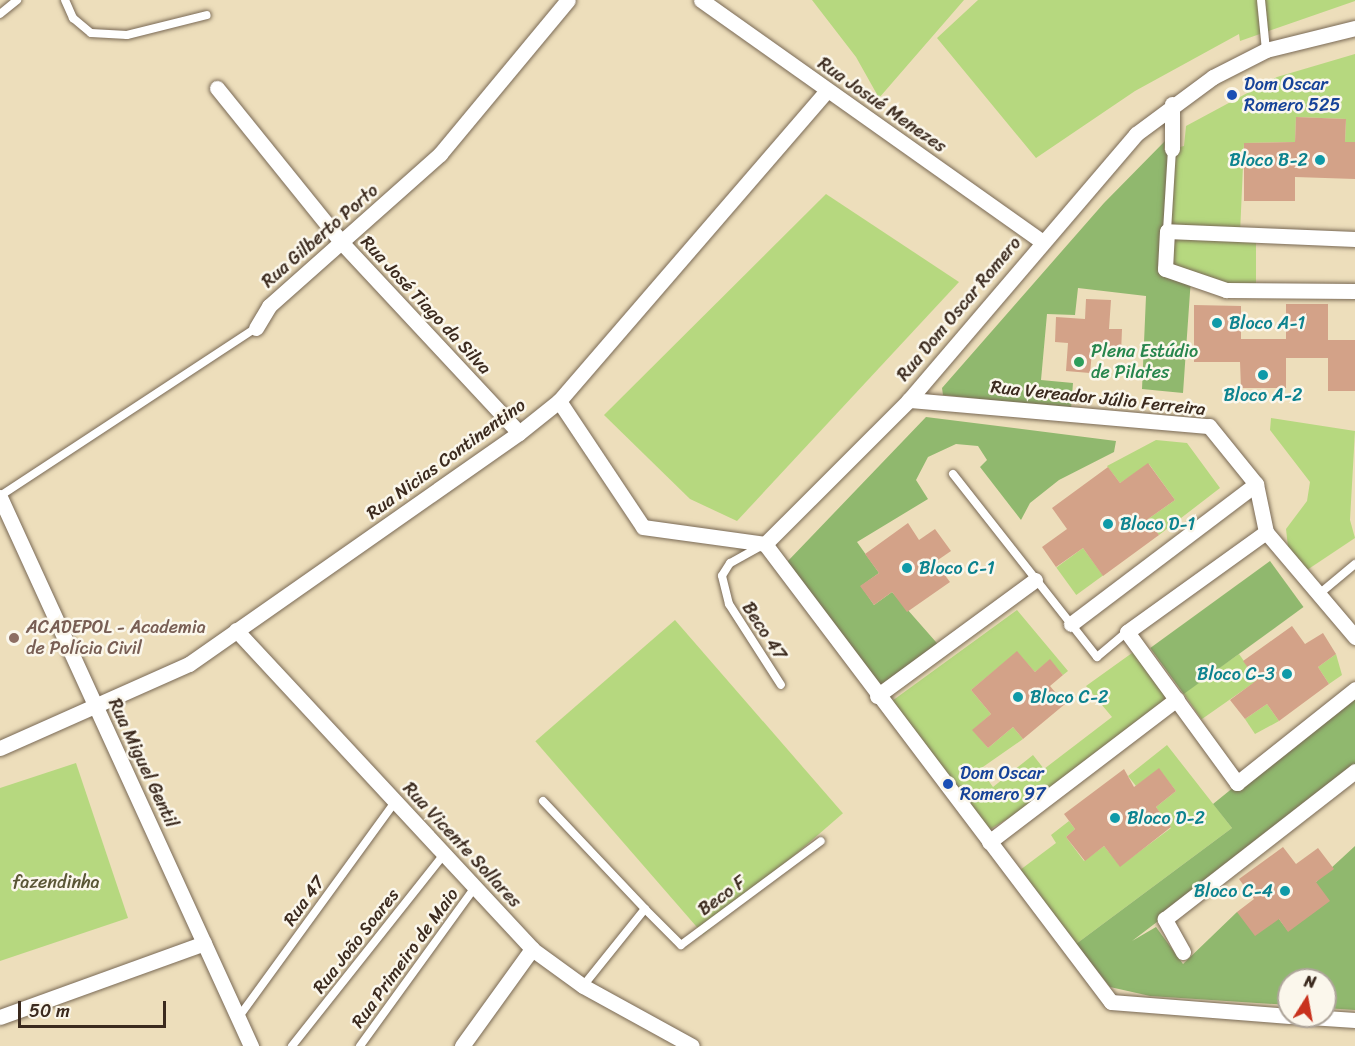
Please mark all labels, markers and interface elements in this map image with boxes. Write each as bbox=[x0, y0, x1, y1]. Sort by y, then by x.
street label: Rua Josué Menezes bbox=[814, 53, 950, 157]
place label: Dom Oscar Romero 525 bbox=[1244, 74, 1340, 116]
marker: Dom Oscar Romero 525 bbox=[1225, 88, 1239, 102]
place label: Bloco B-2 bbox=[1229, 149, 1308, 171]
marker: Bloco B-2 bbox=[1313, 153, 1327, 167]
street label: Rua Gilberto Porto bbox=[257, 179, 383, 293]
street label: Rua José Tiago da Silva bbox=[356, 231, 496, 379]
street label: Rua Dom Oscar Romero bbox=[892, 232, 1026, 386]
place label: Bloco A-1 bbox=[1229, 312, 1305, 334]
marker: Bloco A-1 bbox=[1210, 316, 1224, 330]
place label: Plena Estúdio de Pilates bbox=[1091, 341, 1199, 384]
marker: Plena Estúdio de Pilates bbox=[1072, 355, 1086, 369]
marker: Bloco A-2 bbox=[1256, 368, 1270, 382]
street label: Rua Vereador Júlio Ferreira bbox=[990, 376, 1206, 420]
place label: Bloco A-2 bbox=[1224, 384, 1302, 406]
street label: Rua Nicias Continentino bbox=[363, 394, 529, 524]
place label: Bloco D-1 bbox=[1120, 513, 1195, 535]
marker: Bloco D-1 bbox=[1101, 517, 1115, 531]
place label: Bloco C-1 bbox=[919, 557, 995, 579]
marker: Bloco C-1 bbox=[900, 561, 914, 575]
street label: Beco 47 bbox=[737, 598, 791, 664]
place label: ACADEPOL - Academia de Polícia Civil bbox=[26, 617, 206, 660]
marker: ACADEPOL - Academia de Polícia Civil bbox=[7, 631, 21, 645]
place label: Bloco C-3 bbox=[1197, 663, 1275, 685]
marker: Bloco C-3 bbox=[1280, 667, 1294, 681]
place label: Bloco C-2 bbox=[1030, 686, 1108, 708]
marker: Bloco C-2 bbox=[1011, 690, 1025, 704]
street label: Rua Miguel Gentil bbox=[104, 695, 182, 831]
place label: Dom Oscar Romero 97 bbox=[960, 763, 1045, 806]
marker: Dom Oscar Romero 97 bbox=[941, 777, 955, 791]
street label: Rua Vicente Sollares bbox=[399, 778, 525, 912]
place label: Bloco D-2 bbox=[1127, 807, 1205, 829]
marker: Bloco D-2 bbox=[1108, 811, 1122, 825]
park label: fazendinha bbox=[12, 871, 100, 893]
street label: Rua 47 bbox=[279, 872, 329, 930]
street label: Beco F bbox=[694, 872, 750, 920]
place label: Bloco C-4 bbox=[1194, 880, 1273, 902]
street label: Rua João Soares bbox=[308, 884, 404, 998]
street label: Rua Primeiro de Maio bbox=[347, 884, 463, 1032]
marker: Bloco C-4 bbox=[1278, 884, 1292, 898]
text: N bbox=[1302, 967, 1318, 997]
north arrow bbox=[1277, 968, 1337, 1028]
scale bar bbox=[21, 989, 170, 1027]
text: 50 m bbox=[29, 995, 70, 1027]

